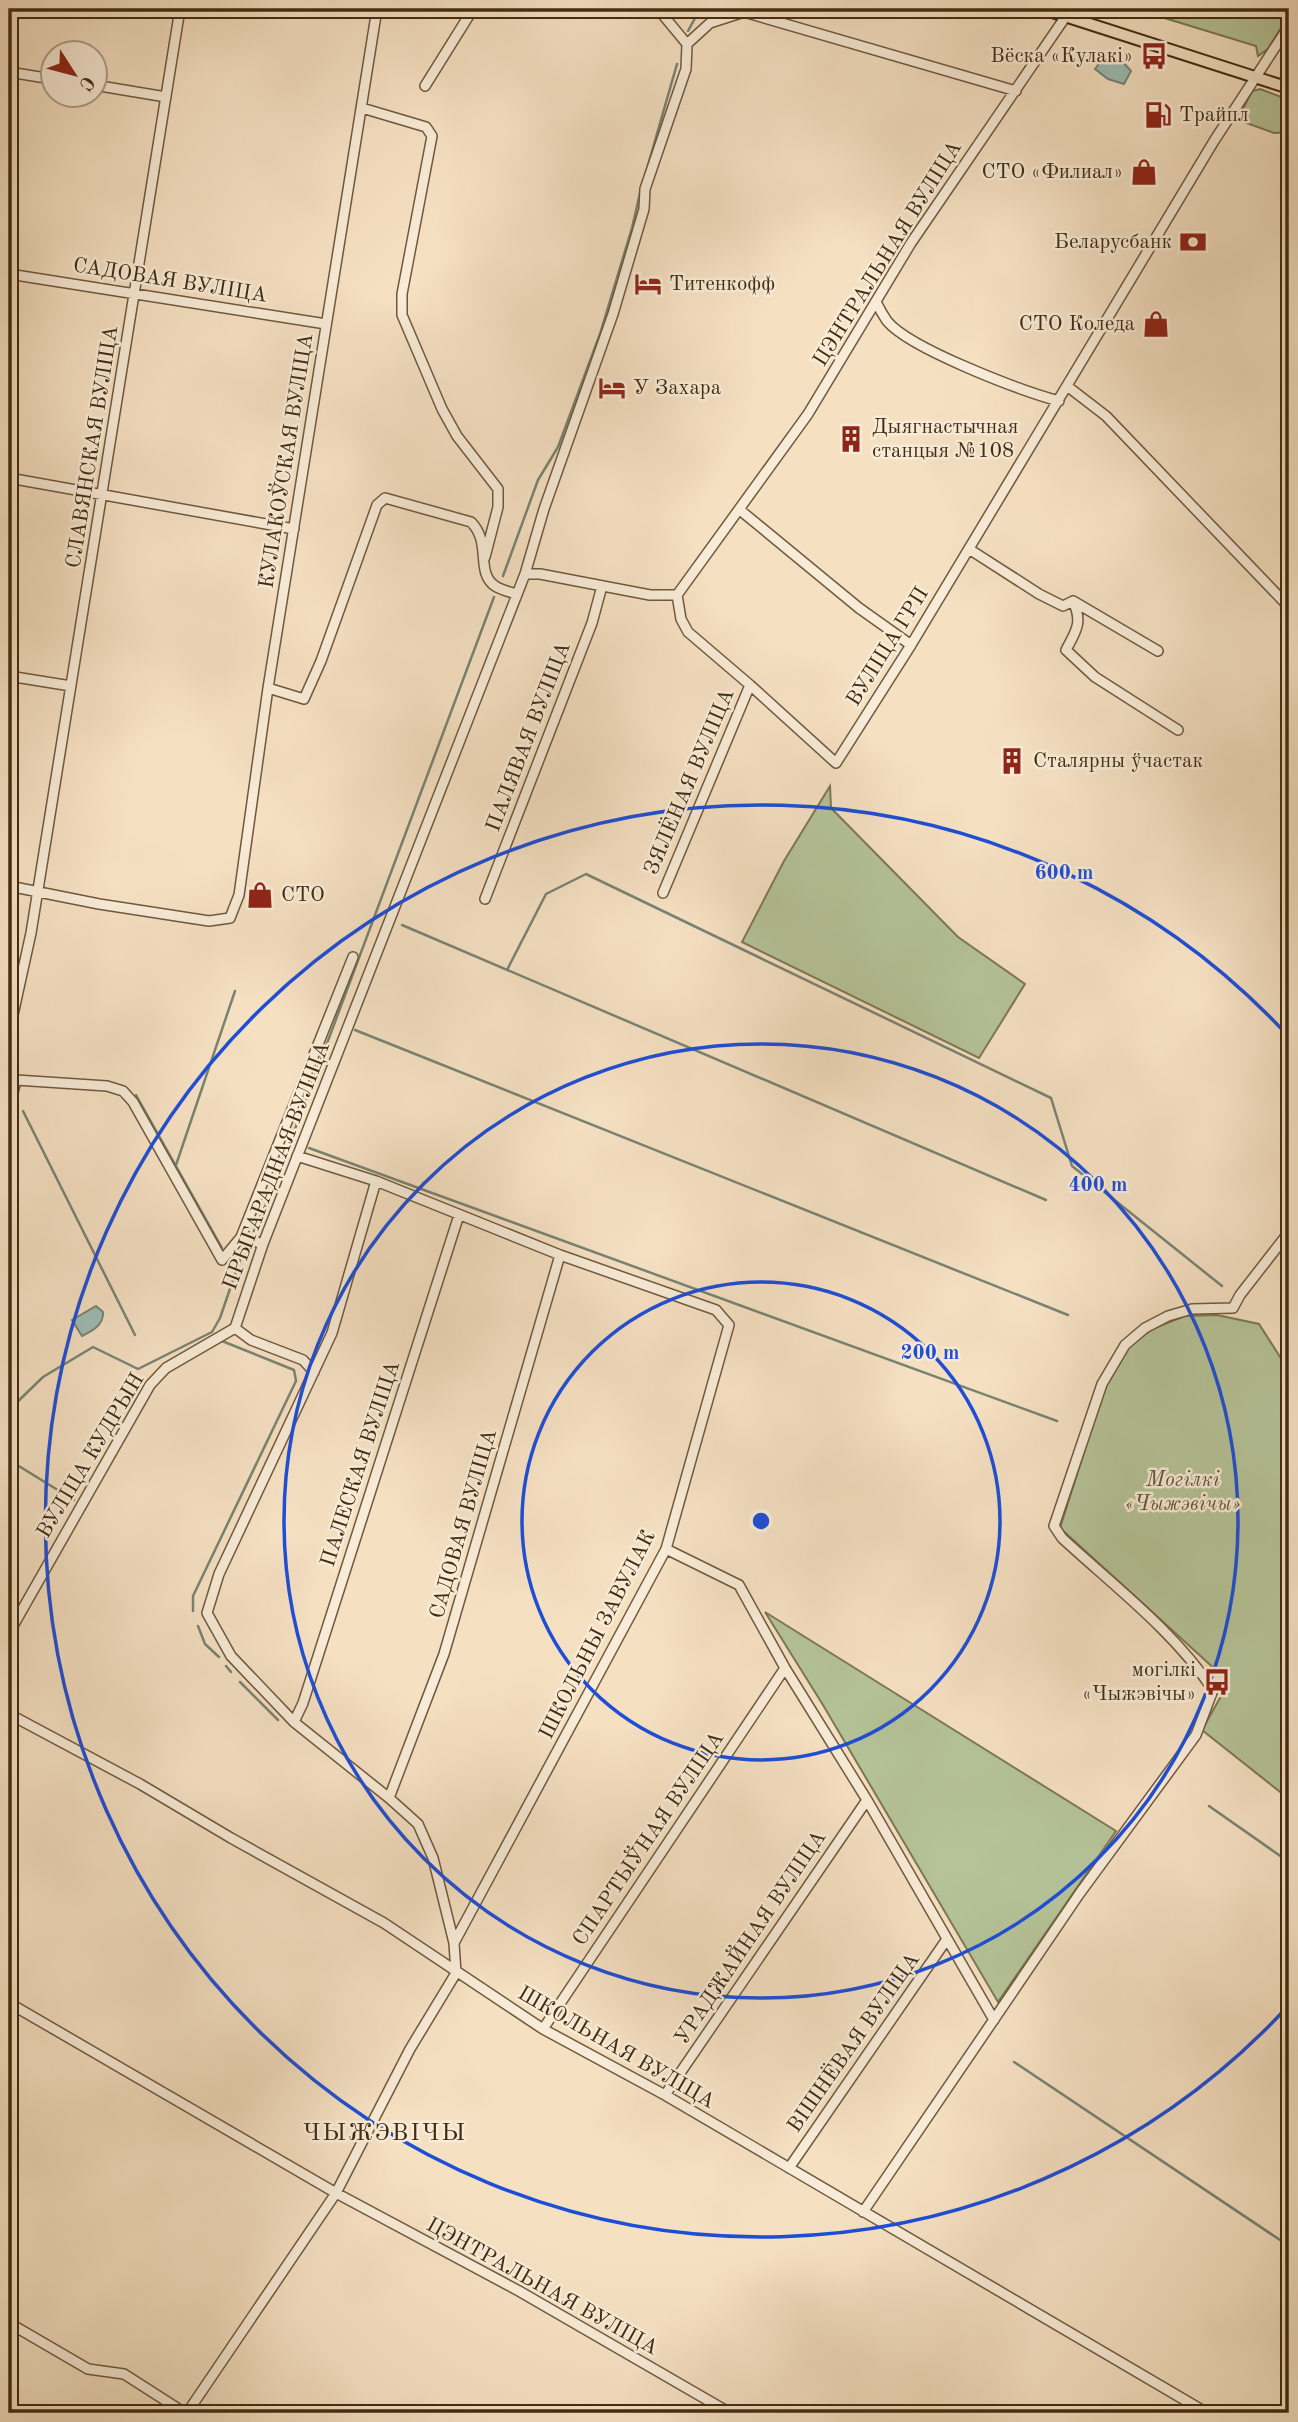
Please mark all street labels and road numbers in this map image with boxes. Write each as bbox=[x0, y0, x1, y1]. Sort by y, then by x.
street label: ЦЭНТРАЛЬНАЯ ВУЛІЦА bbox=[810, 138, 966, 370]
street label: САДОВАЯ ВУЛІЦА bbox=[71, 255, 269, 307]
street label: СЛАВЯНСКАЯ ВУЛІЦА bbox=[63, 324, 123, 570]
street label: КУЛАКОЎСКАЯ ВУЛІЦА bbox=[252, 331, 318, 590]
street label: ВУЛІЦА ГРП bbox=[843, 584, 933, 710]
street label: ПАЛЯВАЯ ВУЛІЦА bbox=[483, 639, 575, 835]
street label: ЗЯЛЁНАЯ ВУЛІЦА bbox=[638, 684, 739, 878]
street label: ПРЫГАРАДНАЯ ВУЛІЦА bbox=[220, 1039, 334, 1293]
street label: ПАЛЕСКАЯ ВУЛІЦА bbox=[318, 1358, 404, 1570]
street label: ВУЛІЦА КУДРЫН bbox=[33, 1370, 149, 1542]
street label: САДОВАЯ ВУЛІЦА bbox=[427, 1427, 501, 1621]
street label: ШКОЛЬНЫ ЗАВУЛАК bbox=[536, 1527, 660, 1743]
street label: СПАРТЫЎНАЯ ВУЛІЦА bbox=[565, 1726, 728, 1950]
street label: УРАДЖАЙНАЯ ВУЛІЦА bbox=[667, 1824, 831, 2049]
street label: ВІШНЁВАЯ ВУЛІЦА bbox=[781, 1947, 924, 2137]
street label: ШКОЛЬНАЯ ВУЛІЦА bbox=[514, 1983, 718, 2113]
street label: ЦЭНТРАЛЬНАЯ ВУЛІЦА bbox=[423, 2214, 661, 2360]

